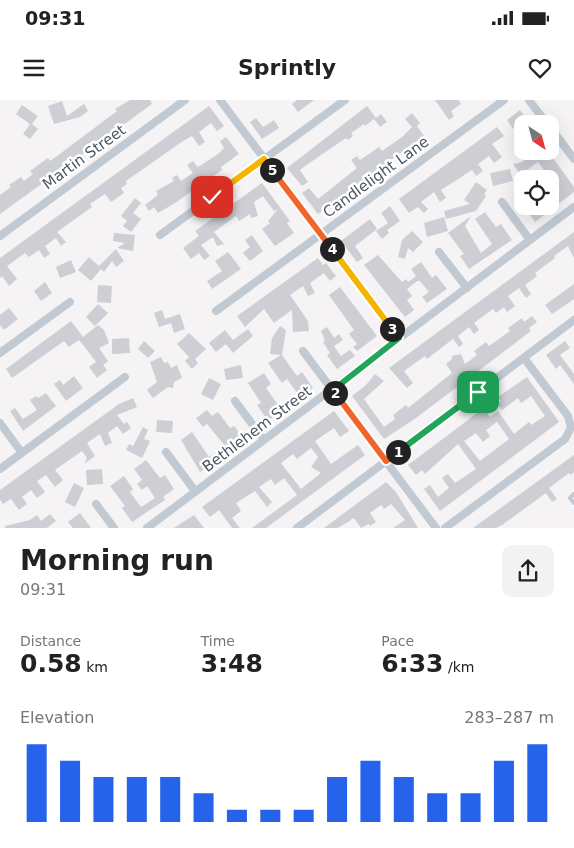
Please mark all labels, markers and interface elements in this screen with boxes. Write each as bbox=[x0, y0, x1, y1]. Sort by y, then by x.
text: 09:31 bbox=[25, 7, 85, 29]
icon: menu bbox=[20, 54, 48, 82]
icon: heart bbox=[526, 54, 554, 82]
text: Sprintly bbox=[238, 55, 336, 80]
north arrow bbox=[514, 115, 559, 160]
map controls bbox=[514, 115, 559, 215]
street label: Martin Street bbox=[39, 121, 129, 193]
street label: Candlelight Lane bbox=[320, 133, 432, 221]
pin: 5 bbox=[260, 158, 284, 182]
text: 5 bbox=[268, 162, 277, 178]
button: locate bbox=[514, 170, 559, 215]
pin bbox=[191, 176, 233, 218]
icon: check bbox=[198, 183, 226, 211]
pin: 4 bbox=[320, 236, 344, 262]
text: 4 bbox=[328, 241, 337, 257]
pin: 3 bbox=[380, 316, 404, 342]
text: 3 bbox=[388, 321, 397, 337]
pin bbox=[457, 371, 499, 413]
icon: arrive bbox=[464, 378, 492, 406]
pin: 2 bbox=[322, 380, 348, 406]
street label: Bethlehem Street bbox=[199, 382, 315, 476]
text: 2 bbox=[331, 385, 340, 401]
pin: 1 bbox=[386, 440, 410, 464]
text: 1 bbox=[394, 444, 403, 460]
text: Morning run bbox=[20, 544, 214, 577]
button: share bbox=[502, 545, 554, 597]
text: 09:31 bbox=[20, 580, 66, 599]
text: Distance bbox=[20, 633, 81, 649]
text: Time bbox=[201, 633, 235, 649]
text: Pace bbox=[381, 633, 414, 649]
text: 0.58 bbox=[20, 649, 82, 678]
text: 3:48 bbox=[201, 649, 263, 678]
text: 6:33 bbox=[381, 649, 444, 678]
text: km bbox=[82, 659, 108, 675]
text: /km bbox=[444, 659, 474, 675]
text: Elevation bbox=[20, 708, 94, 727]
text: 283–287 m bbox=[464, 708, 554, 727]

